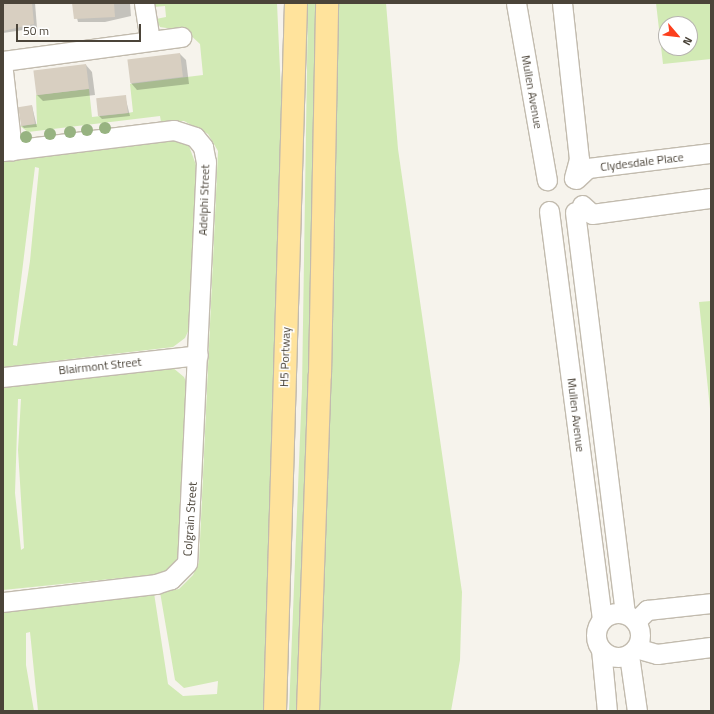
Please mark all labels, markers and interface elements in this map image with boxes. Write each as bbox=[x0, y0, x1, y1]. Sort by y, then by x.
scale bar bbox=[18, 16, 143, 42]
north arrow bbox=[658, 16, 698, 56]
text: 50 m bbox=[23, 21, 49, 40]
text: N bbox=[679, 34, 697, 48]
street label: Mullen Avenue bbox=[518, 54, 546, 130]
street label: Clydesdale Place bbox=[599, 150, 685, 174]
street label: Adelphi Street bbox=[196, 164, 212, 236]
street label: H5 Portway bbox=[277, 327, 293, 387]
street label: Blairmont Street bbox=[58, 354, 142, 378]
street label: Mullen Avenue bbox=[564, 377, 588, 453]
street label: Colgrain Street bbox=[180, 481, 200, 557]

